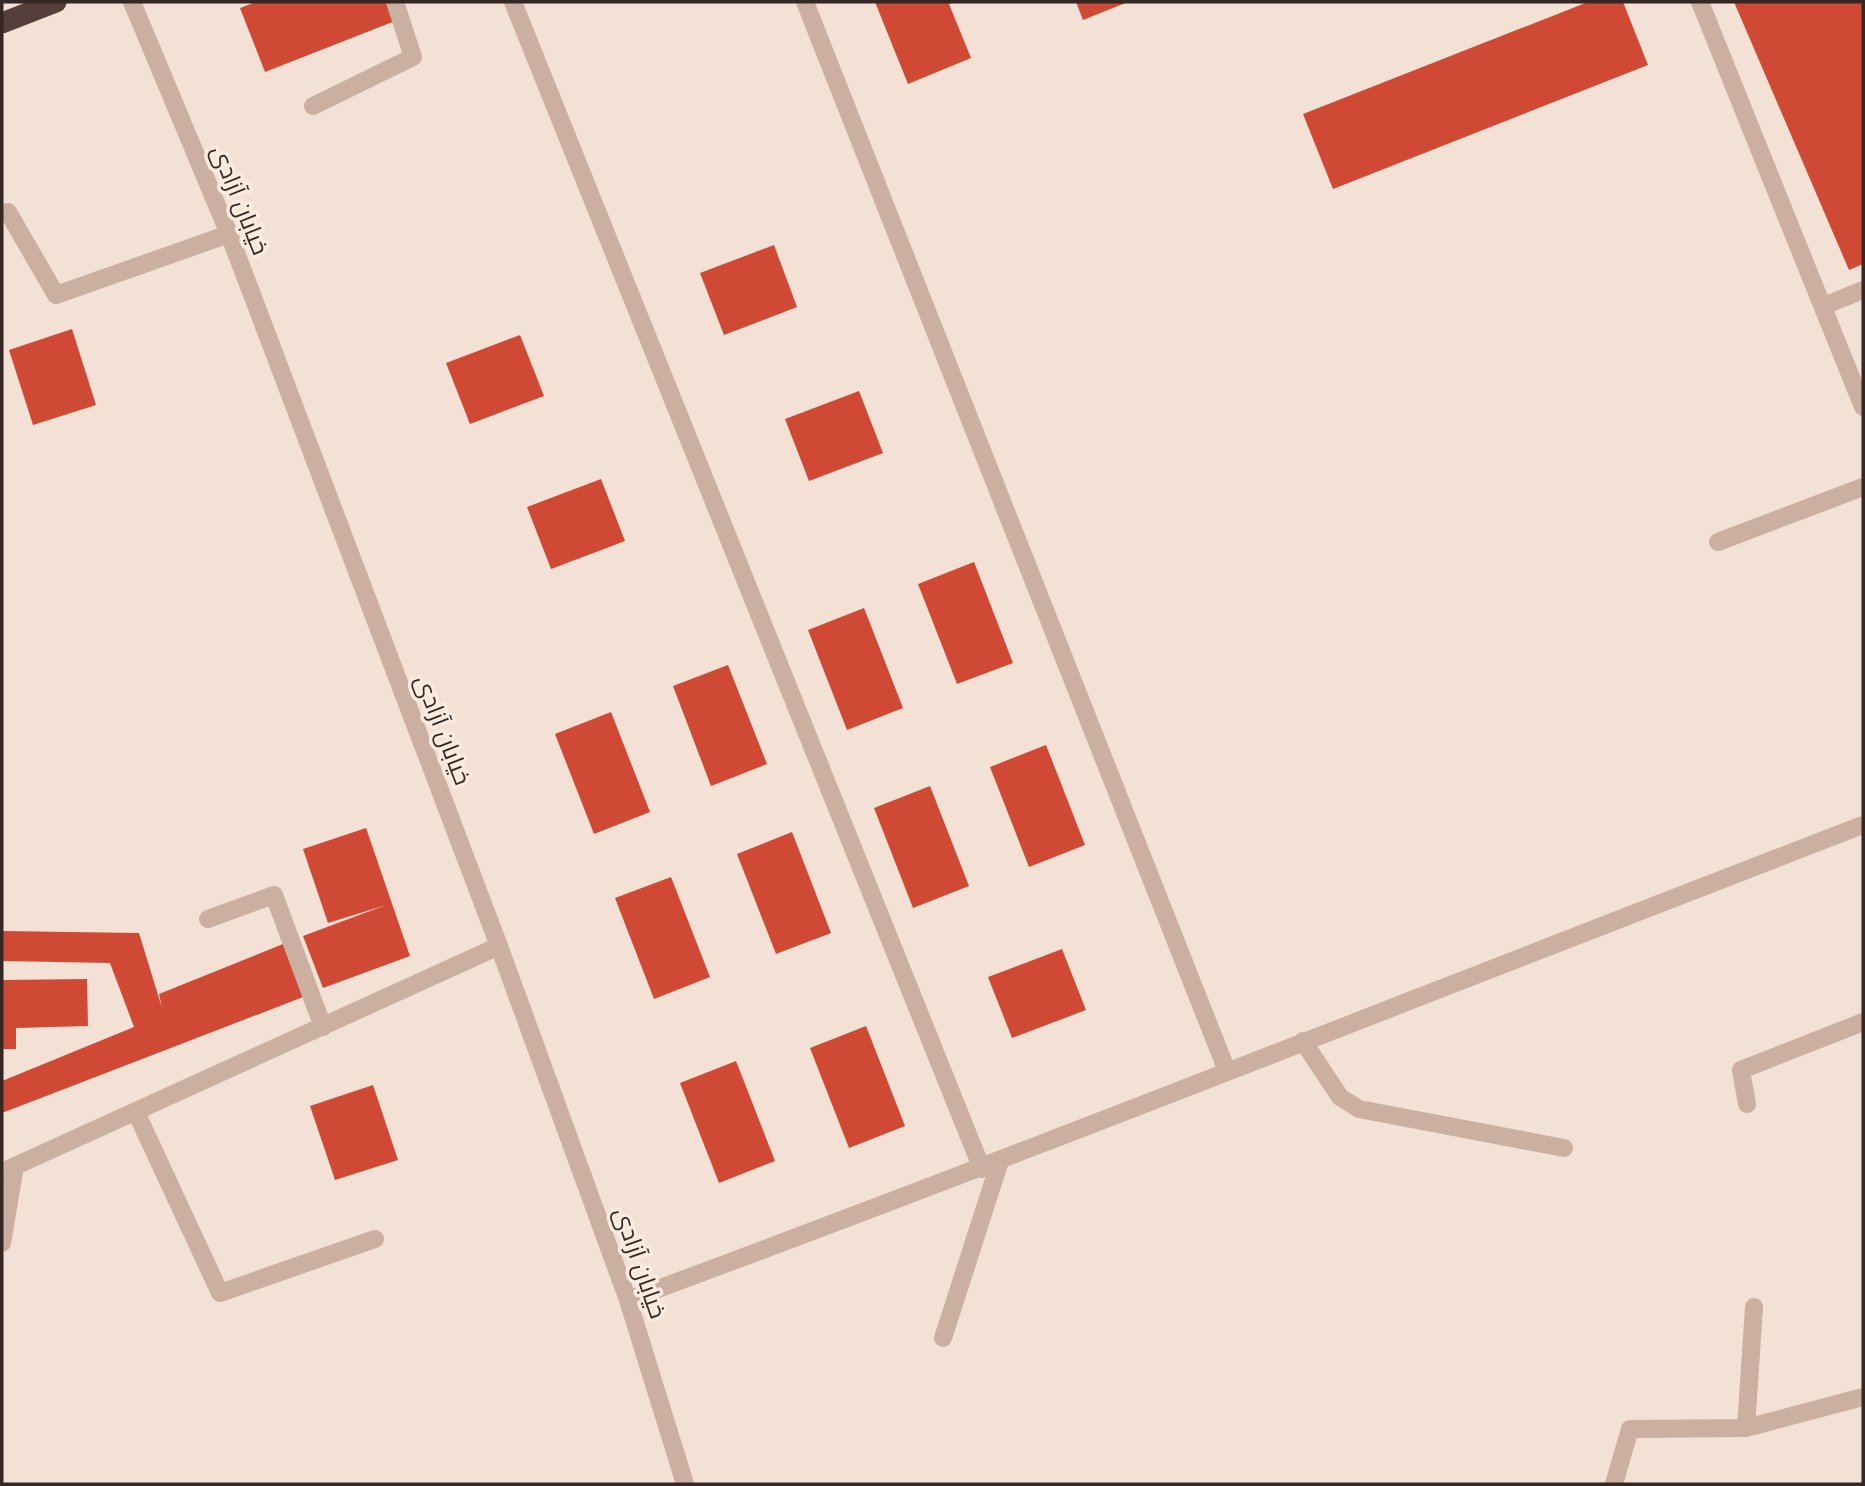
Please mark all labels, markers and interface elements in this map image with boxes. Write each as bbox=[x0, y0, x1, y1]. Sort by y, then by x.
street label: خیابان آزادی bbox=[204, 140, 278, 259]
street label: خیابان آزادی bbox=[408, 670, 481, 789]
street label: خیابان آزادی bbox=[607, 1203, 676, 1322]

